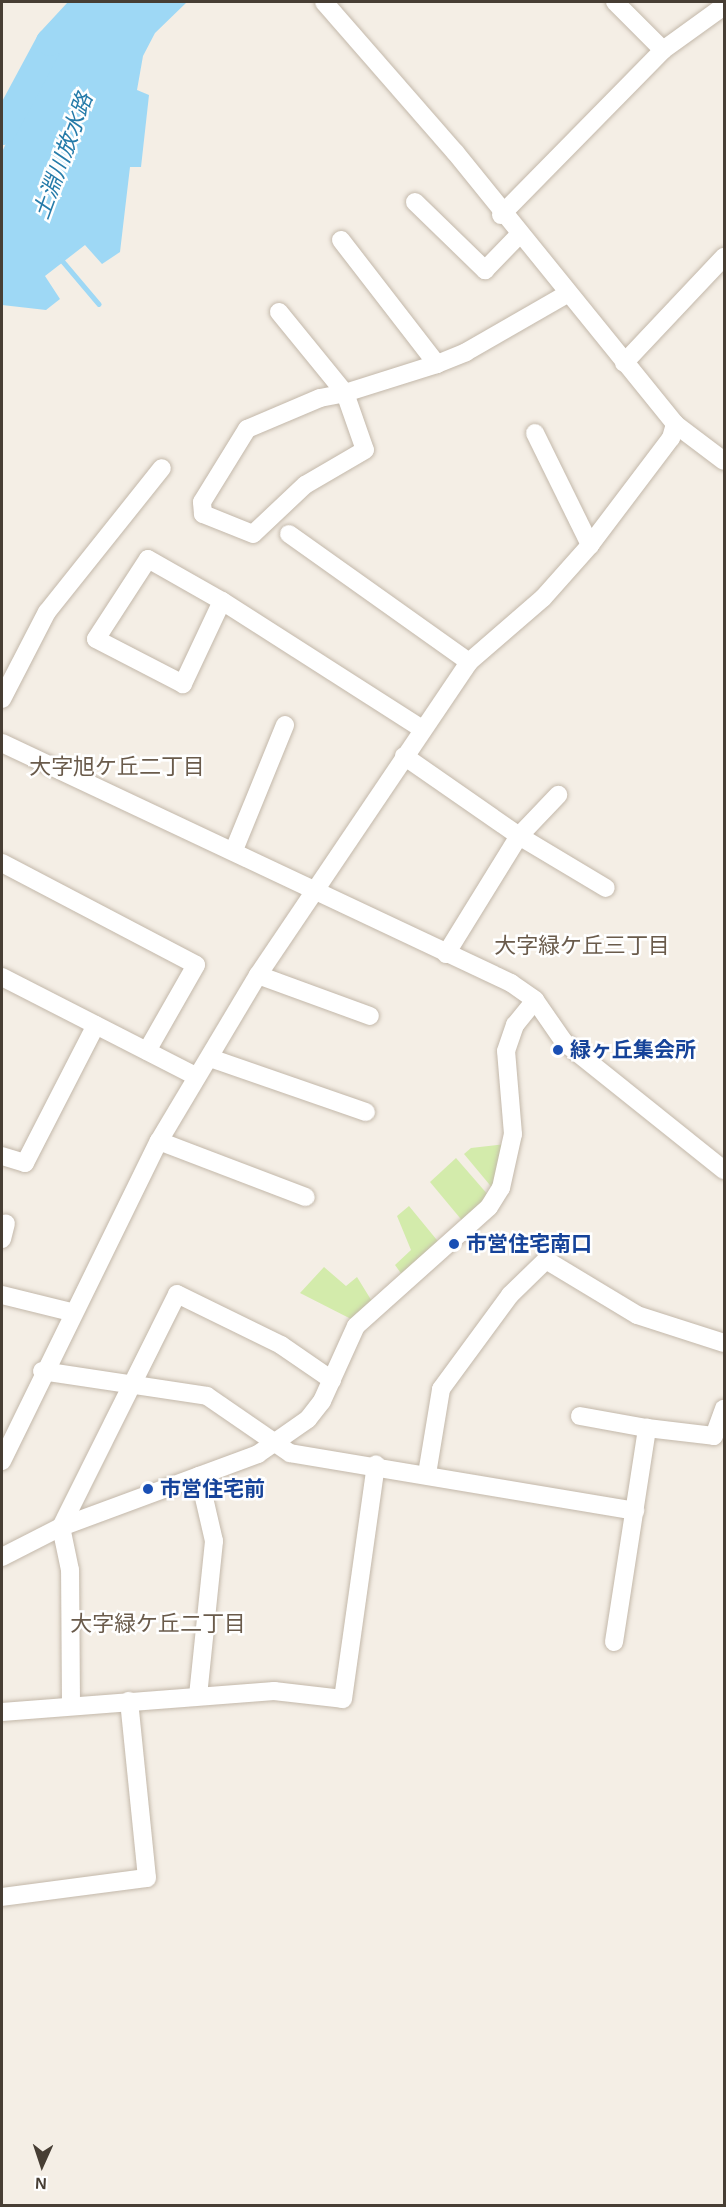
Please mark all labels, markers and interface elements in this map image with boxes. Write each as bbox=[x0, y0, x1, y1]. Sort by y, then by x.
water label: 土淵川放水路 bbox=[28, 89, 98, 223]
district label: 大字旭ケ丘二丁目 bbox=[29, 754, 205, 780]
district label: 大字緑ケ丘三丁目 bbox=[494, 933, 670, 959]
place label: 緑ヶ丘集会所 bbox=[570, 1037, 696, 1063]
marker: 緑ヶ丘集会所 bbox=[551, 1043, 565, 1057]
place label: 市営住宅南口 bbox=[466, 1231, 592, 1257]
marker: 市営住宅南口 bbox=[447, 1237, 461, 1251]
place label: 市営住宅前 bbox=[160, 1476, 265, 1502]
marker: 市営住宅前 bbox=[141, 1482, 155, 1496]
district label: 大字緑ケ丘二丁目 bbox=[70, 1611, 246, 1637]
north arrow bbox=[12, 2135, 72, 2195]
text: N bbox=[35, 2175, 47, 2192]

